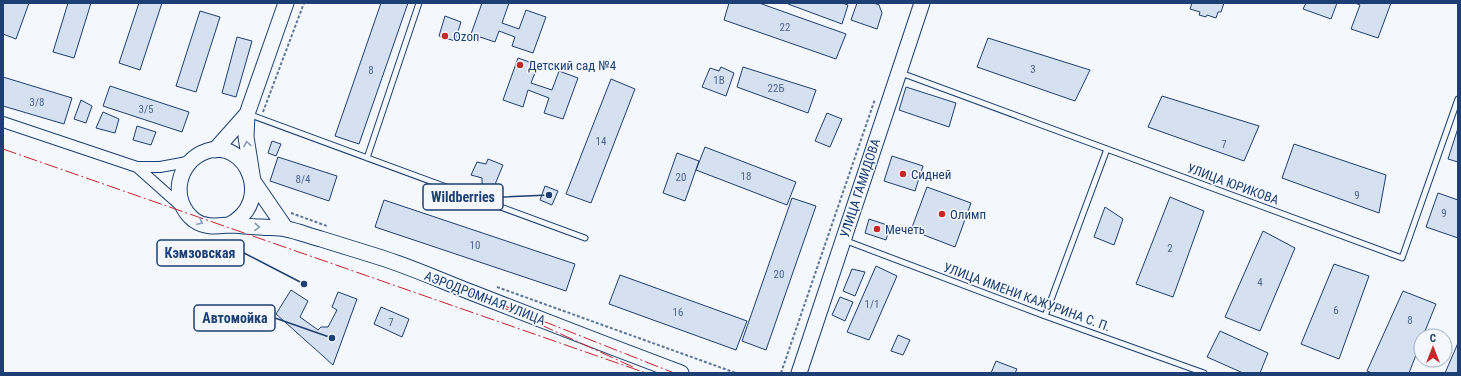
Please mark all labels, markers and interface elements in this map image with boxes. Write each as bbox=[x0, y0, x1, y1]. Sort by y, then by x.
house number: 22 bbox=[780, 21, 790, 34]
place label: Ozon bbox=[453, 29, 479, 44]
marker: Ozon bbox=[440, 31, 450, 41]
place label: Детский сад №4 bbox=[528, 58, 617, 73]
marker: Детский сад №4 bbox=[515, 60, 525, 70]
house number: 3 bbox=[1030, 63, 1036, 76]
house number: 8 bbox=[368, 64, 374, 77]
house number: 1В bbox=[713, 74, 725, 87]
house number: 22Б bbox=[768, 82, 784, 95]
house number: 3/8 bbox=[30, 96, 44, 109]
house number: 3/5 bbox=[139, 103, 153, 116]
house number: 14 bbox=[596, 135, 607, 148]
street label: УЛИЦА ГАМИДОВА bbox=[837, 136, 883, 239]
house number: 7 bbox=[1221, 138, 1227, 151]
one-way arrow bbox=[243, 141, 252, 148]
street label: УЛИЦА ЮРИКОВА bbox=[1185, 160, 1281, 208]
place label: Сидней bbox=[911, 167, 951, 182]
marker: Сидней bbox=[898, 169, 908, 179]
house number: 18 bbox=[741, 170, 751, 183]
house number: 20 bbox=[676, 171, 686, 184]
house number: 8/4 bbox=[296, 173, 311, 186]
callout: Wildberries bbox=[423, 184, 503, 210]
text: Wildberries bbox=[431, 189, 495, 205]
house number: 9 bbox=[1354, 189, 1360, 202]
place label: Олимп bbox=[950, 207, 986, 222]
house number: 9 bbox=[1441, 207, 1447, 220]
marker: Олимп bbox=[937, 209, 947, 219]
one-way arrow bbox=[195, 217, 203, 225]
place label: Мечеть bbox=[885, 222, 925, 237]
one-way arrow bbox=[254, 223, 260, 231]
marker: Мечеть bbox=[872, 224, 882, 234]
house number: 10 bbox=[470, 239, 480, 252]
callout: Кэмзовская bbox=[157, 240, 244, 266]
house number: 2 bbox=[1167, 242, 1173, 255]
text: Кэмзовская bbox=[165, 245, 236, 261]
street label: УЛИЦА ИМЕНИ КАЖУРИНА С. П. bbox=[941, 260, 1113, 334]
street label: АЭРОДРОМНАЯ УЛИЦА bbox=[422, 268, 548, 328]
house number: 20 bbox=[774, 268, 784, 281]
house number: 4 bbox=[1257, 276, 1263, 289]
house number: 1/1 bbox=[865, 298, 879, 311]
house number: 6 bbox=[1333, 304, 1339, 317]
callout: Автомойка bbox=[194, 305, 275, 331]
house number: 16 bbox=[673, 306, 683, 319]
text: Автомойка bbox=[202, 310, 268, 326]
house number: 8 bbox=[1407, 314, 1413, 327]
house number: 7 bbox=[388, 316, 394, 329]
north arrow bbox=[1413, 328, 1453, 368]
text: С bbox=[1430, 332, 1436, 345]

